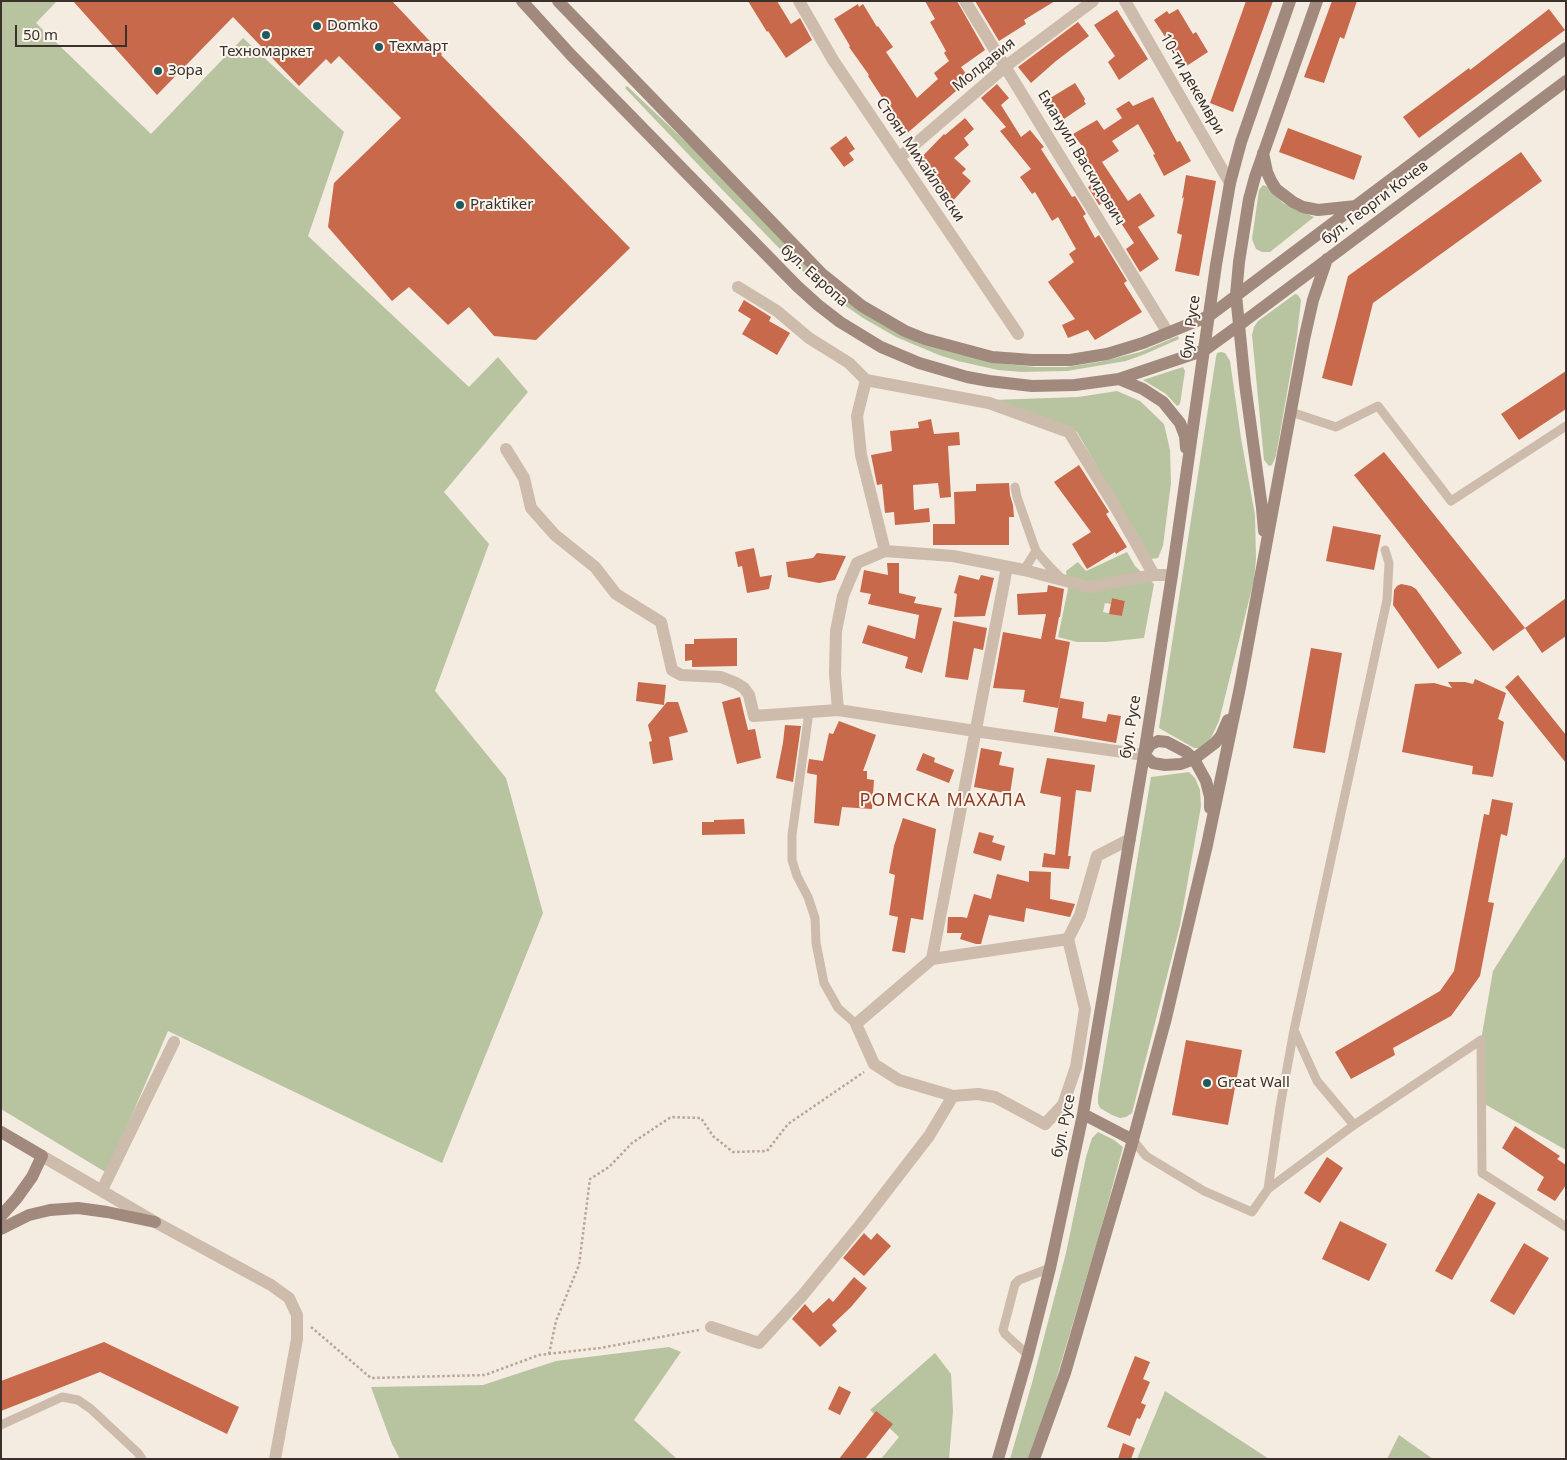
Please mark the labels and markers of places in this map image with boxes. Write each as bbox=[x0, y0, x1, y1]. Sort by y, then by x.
place label: Domko bbox=[327, 17, 378, 35]
marker: Domko bbox=[311, 20, 323, 32]
marker: Техномаркет bbox=[260, 29, 272, 41]
place label: Техмарт bbox=[389, 38, 448, 56]
marker: Техмарт bbox=[373, 41, 385, 53]
place label: Техномаркет bbox=[219, 43, 313, 61]
place label: Зора bbox=[168, 62, 203, 80]
marker: Зора bbox=[152, 65, 164, 77]
place label: Praktiker bbox=[470, 196, 533, 214]
marker: Praktiker bbox=[454, 199, 466, 211]
place label: Great Wall bbox=[1217, 1074, 1290, 1092]
marker: Great Wall bbox=[1201, 1077, 1213, 1089]

